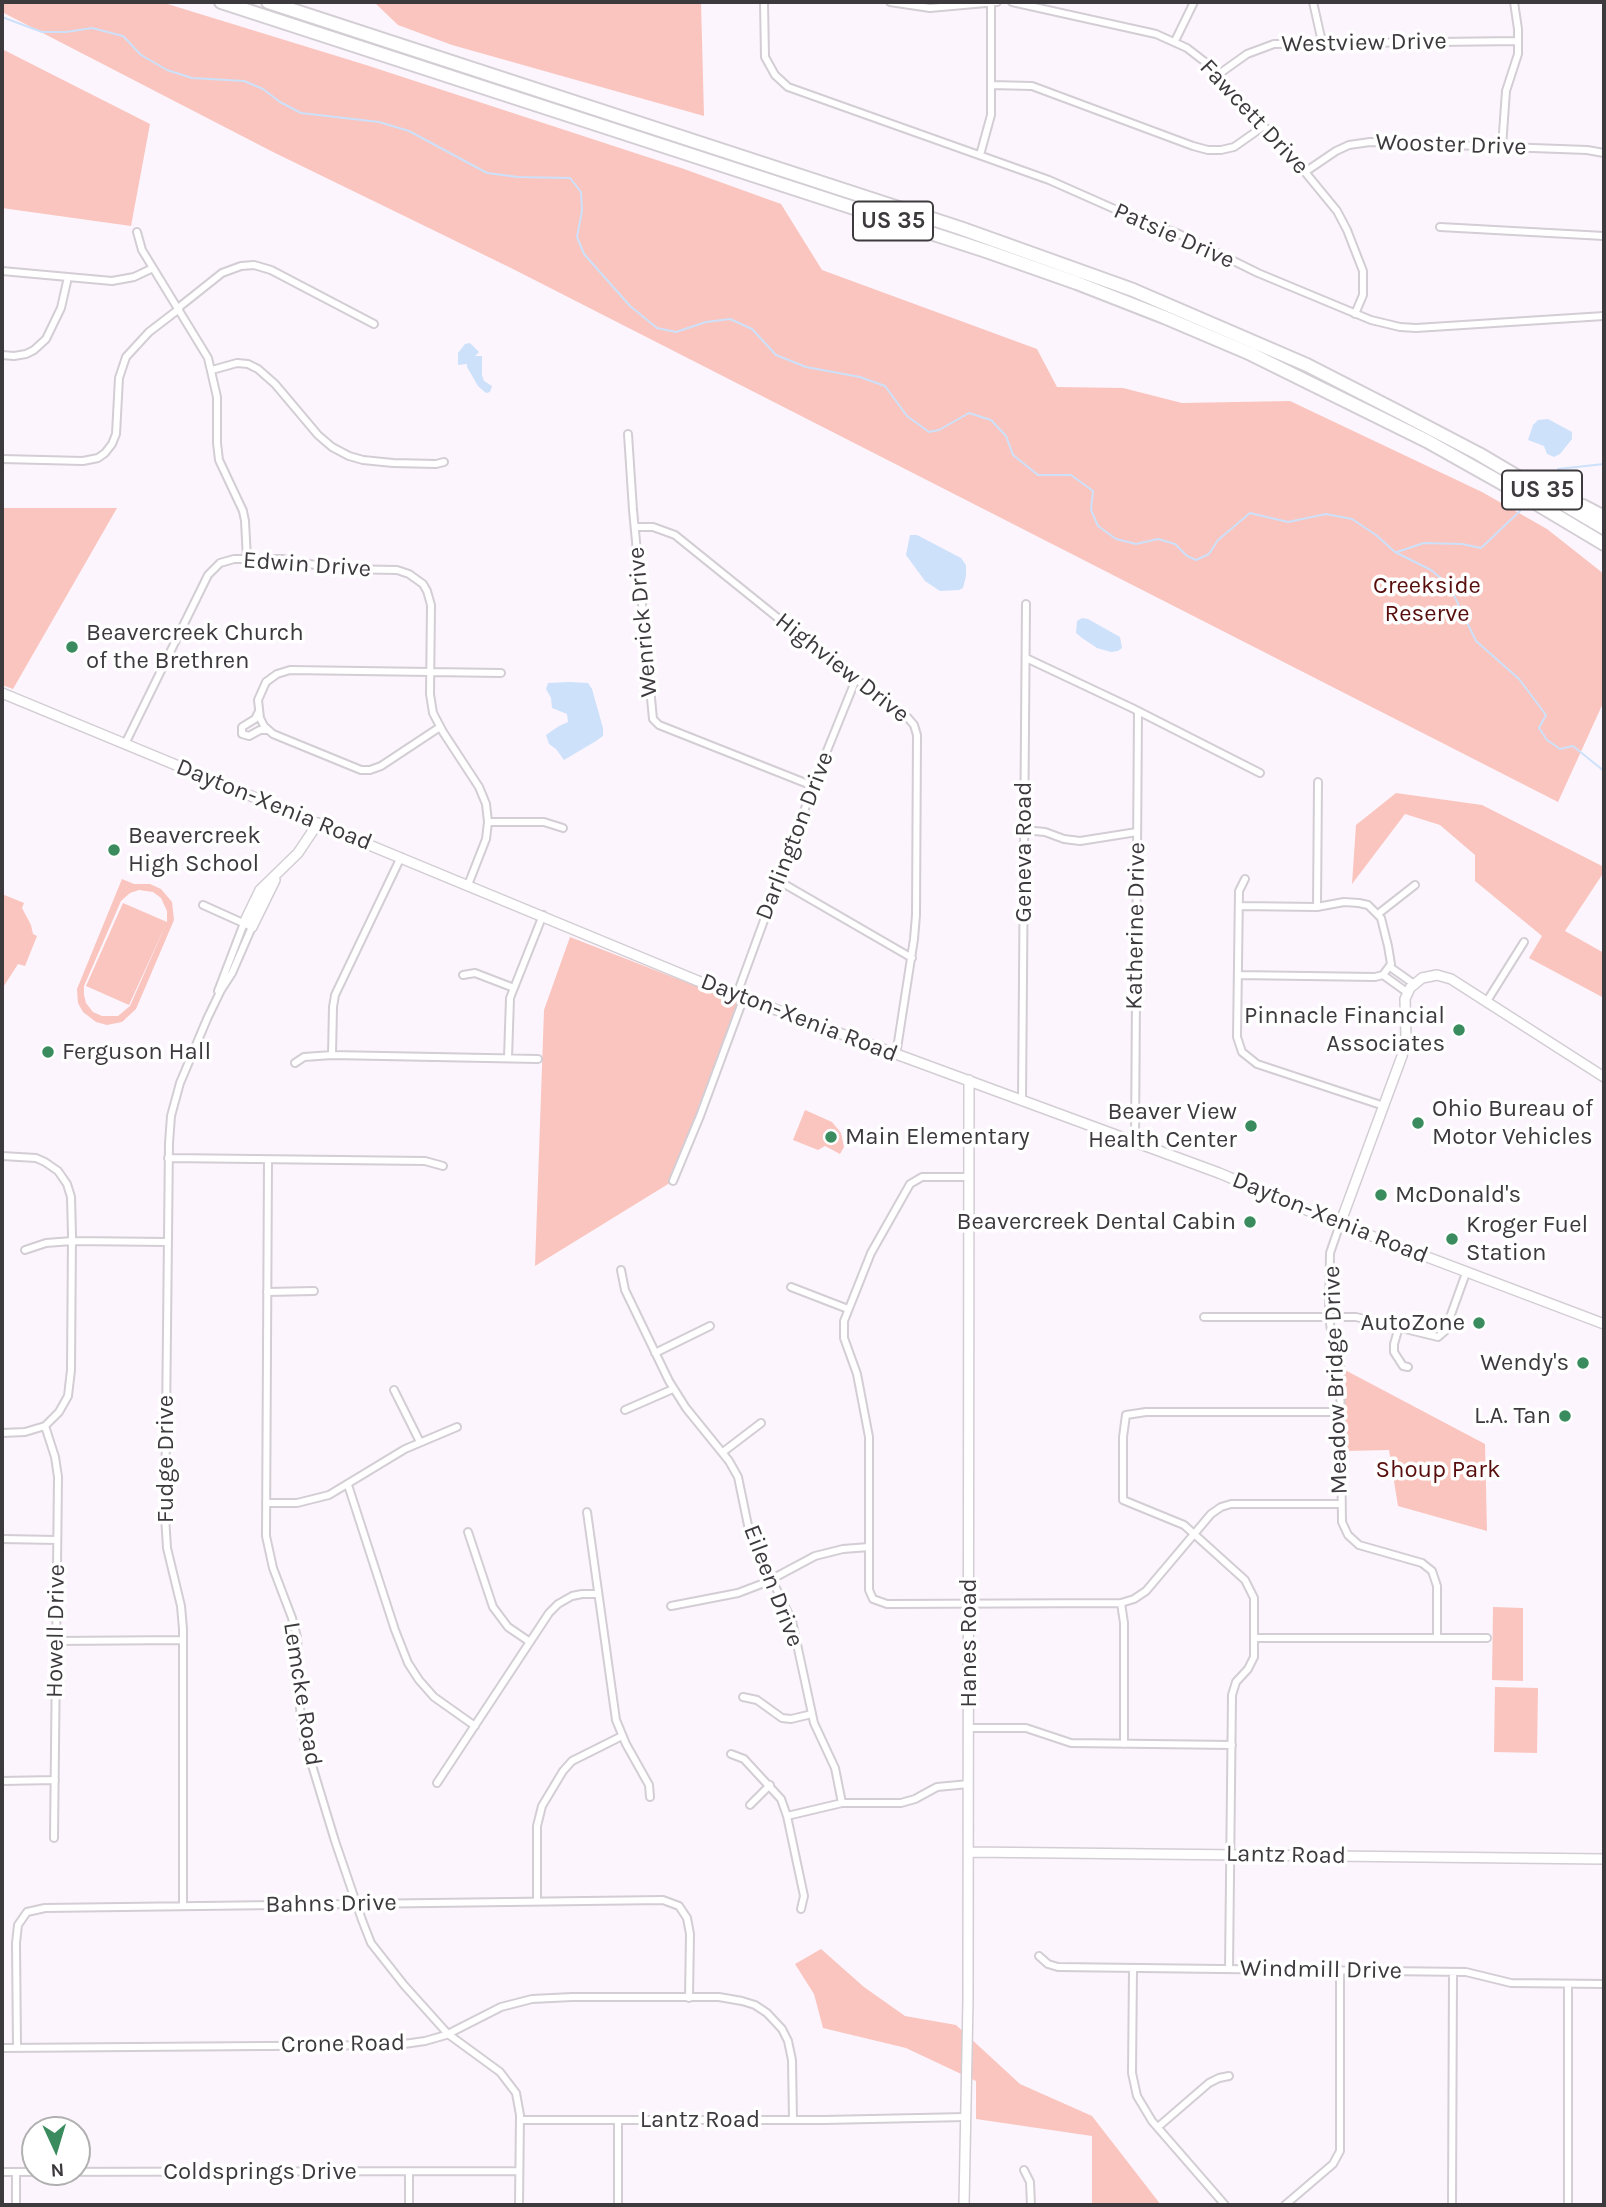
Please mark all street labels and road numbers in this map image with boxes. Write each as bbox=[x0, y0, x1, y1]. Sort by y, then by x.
street label: Westview Drive bbox=[1281, 27, 1447, 59]
street label: Fawcett Drive bbox=[1193, 53, 1315, 181]
street label: Wooster Drive bbox=[1375, 128, 1527, 162]
street label: Patsie Drive bbox=[1109, 197, 1239, 275]
road number: US 35 bbox=[853, 202, 933, 241]
road number: US 35 bbox=[1502, 470, 1582, 510]
street label: Edwin Drive bbox=[242, 546, 372, 584]
street label: Wenrick Drive bbox=[622, 546, 664, 698]
street label: Highview Drive bbox=[769, 607, 915, 729]
street label: Darlington Drive bbox=[750, 748, 840, 924]
street label: Dayton-Xenia Road bbox=[172, 753, 376, 857]
street label: Geneva Road bbox=[1010, 782, 1038, 922]
street label: Katherine Drive bbox=[1120, 842, 1152, 1010]
street label: Dayton-Xenia Road bbox=[696, 967, 902, 1069]
street label: Dayton-Xenia Road bbox=[1228, 1166, 1432, 1270]
street label: Meadow Bridge Drive bbox=[1318, 1265, 1354, 1495]
street label: Fudge Drive bbox=[152, 1395, 180, 1523]
street label: Eileen Drive bbox=[737, 1521, 809, 1651]
street label: Howell Drive bbox=[40, 1564, 72, 1698]
street label: Hanes Road bbox=[955, 1578, 983, 1708]
street label: Lemcke Road bbox=[276, 1620, 328, 1768]
street label: Lantz Road bbox=[1226, 1840, 1346, 1870]
street label: Bahns Drive bbox=[265, 1888, 397, 1920]
street label: Windmill Drive bbox=[1240, 1954, 1402, 1986]
street label: Crone Road bbox=[281, 2029, 405, 2059]
street label: Lantz Road bbox=[640, 2106, 760, 2134]
street label: Coldsprings Drive bbox=[163, 2158, 357, 2186]

